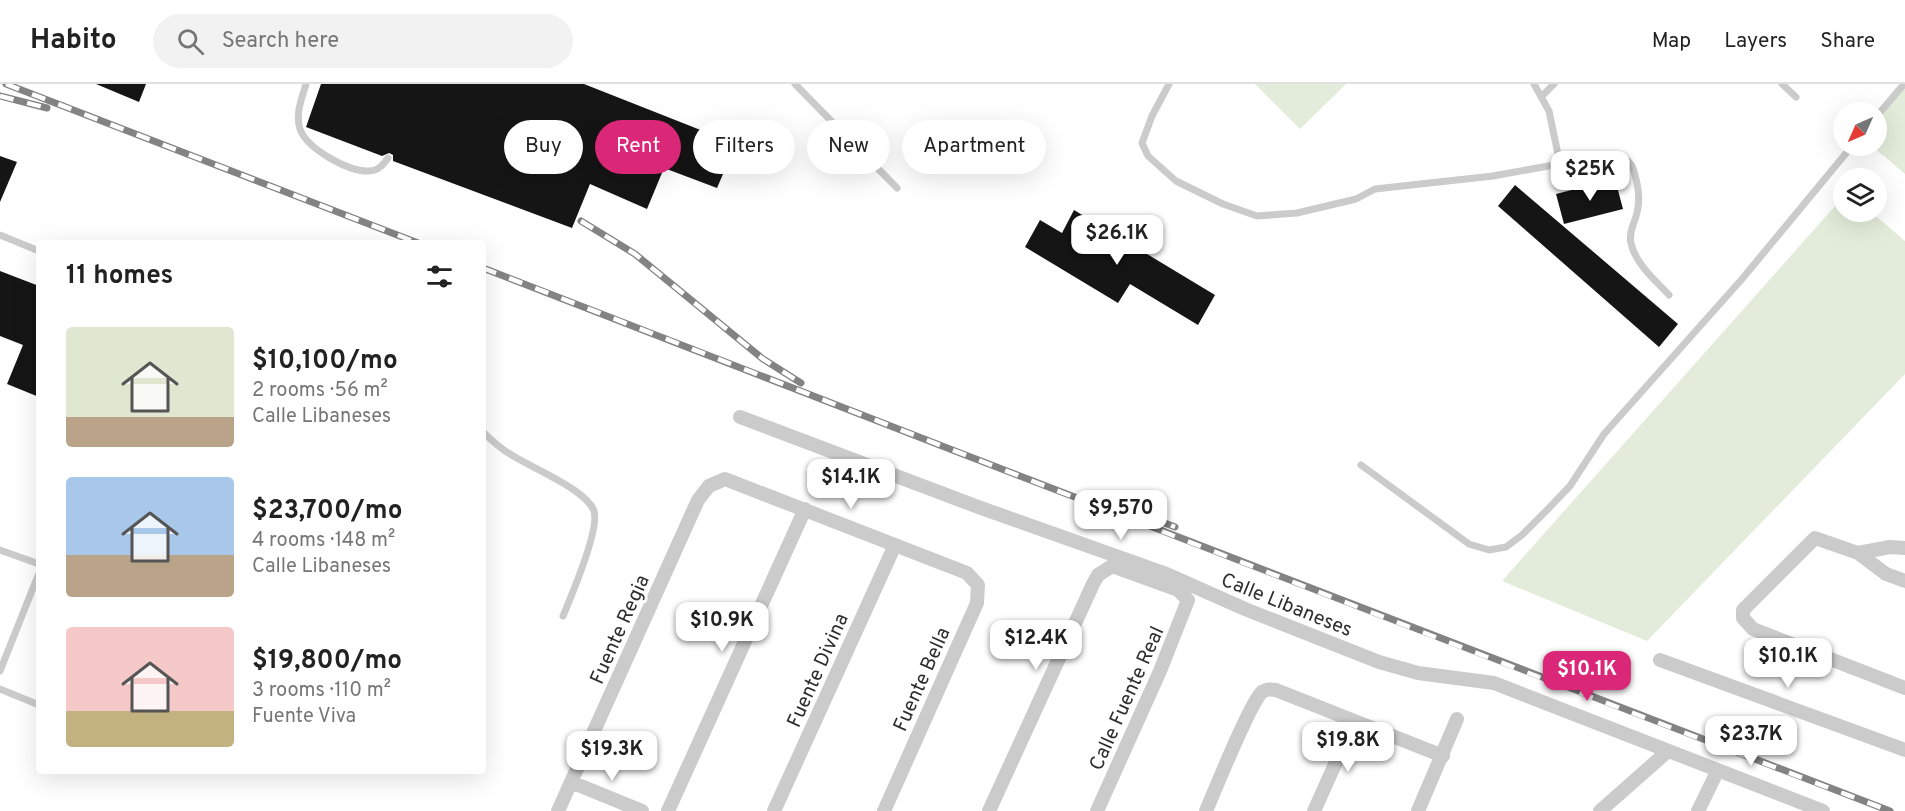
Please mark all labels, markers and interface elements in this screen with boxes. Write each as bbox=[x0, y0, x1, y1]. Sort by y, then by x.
search box bbox=[153, 14, 573, 68]
text: Habito bbox=[30, 23, 117, 59]
icon: search bbox=[174, 25, 207, 58]
text: Search here bbox=[222, 28, 339, 55]
text: Map bbox=[1652, 28, 1691, 55]
text: Layers bbox=[1724, 28, 1787, 55]
text: Share bbox=[1820, 28, 1875, 55]
north arrow bbox=[1833, 102, 1887, 156]
map controls bbox=[1833, 102, 1887, 222]
chip: Buy bbox=[504, 120, 583, 174]
chip: Rent bbox=[595, 120, 681, 174]
chip: Filters bbox=[693, 120, 795, 174]
chip: New bbox=[807, 120, 890, 174]
chip: Apartment bbox=[902, 120, 1046, 174]
pin: $25K bbox=[1554, 151, 1626, 202]
text: $25K bbox=[1565, 157, 1615, 183]
button: layers bbox=[1833, 168, 1887, 222]
pin: $26.1K bbox=[1068, 215, 1166, 266]
text: $26.1K bbox=[1085, 221, 1149, 247]
text: 11 homes bbox=[66, 260, 173, 293]
icon: filters bbox=[423, 260, 456, 293]
text: $10,100/mo bbox=[252, 345, 398, 378]
icon: home bbox=[114, 351, 186, 423]
text: 2 rooms · 56 m² bbox=[252, 378, 388, 404]
text: Calle Libaneses bbox=[252, 404, 391, 430]
pin: $14.1K bbox=[802, 459, 900, 510]
text: $14.1K bbox=[821, 465, 881, 491]
pin: $9,570 bbox=[1072, 490, 1170, 541]
text: $23,700/mo bbox=[252, 495, 402, 528]
text: $9,570 bbox=[1088, 496, 1154, 522]
icon: home bbox=[114, 501, 186, 573]
text: 4 rooms · 148 m² bbox=[252, 528, 395, 554]
text: Calle Libaneses bbox=[252, 554, 391, 580]
street label: Calle Libaneses bbox=[1217, 568, 1356, 644]
street label: Fuente Regia bbox=[585, 571, 657, 689]
pin: $10.9K bbox=[673, 602, 771, 653]
text: $10.9K bbox=[690, 608, 754, 634]
street label: Fuente Divina bbox=[782, 610, 856, 732]
pin: $12.4K bbox=[987, 620, 1085, 671]
street label: Calle Fuente Real bbox=[1084, 623, 1171, 775]
street label: Fuente Bella bbox=[888, 624, 957, 736]
text: $12.4K bbox=[1004, 626, 1068, 652]
pin: $10.1K bbox=[1739, 638, 1837, 689]
text: $10.1K bbox=[1758, 644, 1818, 670]
text: $19,800/mo bbox=[252, 645, 402, 678]
icon: home bbox=[114, 651, 186, 723]
pin: $10.1K bbox=[1538, 651, 1636, 702]
text: $10.1K bbox=[1557, 657, 1617, 683]
text: 3 rooms · 110 m² bbox=[252, 678, 391, 704]
text: Fuente Viva bbox=[252, 704, 356, 730]
pin: $23.7K bbox=[1702, 716, 1800, 767]
pin: $19.8K bbox=[1299, 722, 1397, 773]
text: $23.7K bbox=[1719, 722, 1783, 748]
text: $19.8K bbox=[1316, 728, 1380, 754]
pin: $19.3K bbox=[563, 731, 661, 782]
text: $19.3K bbox=[580, 737, 644, 763]

